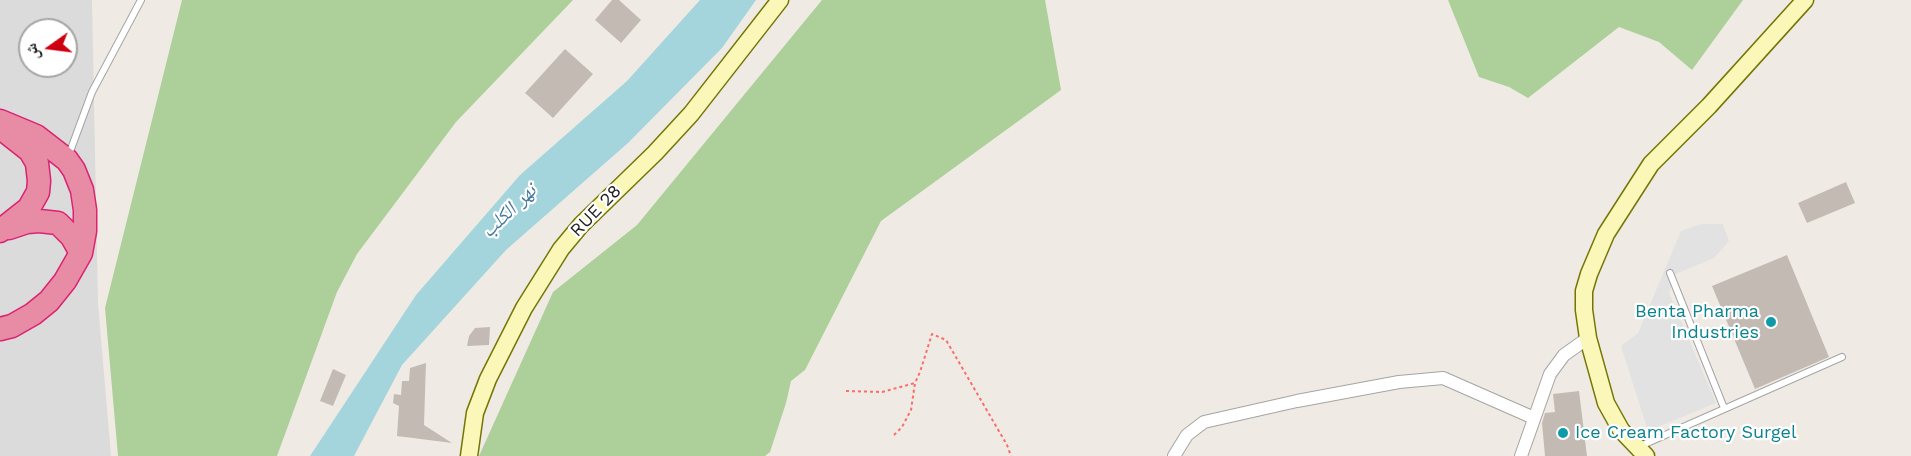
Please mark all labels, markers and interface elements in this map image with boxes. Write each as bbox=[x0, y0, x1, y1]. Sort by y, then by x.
north arrow bbox=[18, 18, 78, 78]
text: ش bbox=[21, 41, 43, 63]
water label: نهر الكلب bbox=[476, 179, 542, 243]
street label: RUE 28 bbox=[566, 181, 626, 241]
place label: Benta Pharma Industries bbox=[1635, 301, 1759, 344]
marker: Benta Pharma Industries bbox=[1764, 315, 1778, 329]
place label: Ice Cream Factory Surgel bbox=[1575, 422, 1796, 444]
marker: Ice Cream Factory Surgel bbox=[1556, 426, 1570, 440]

